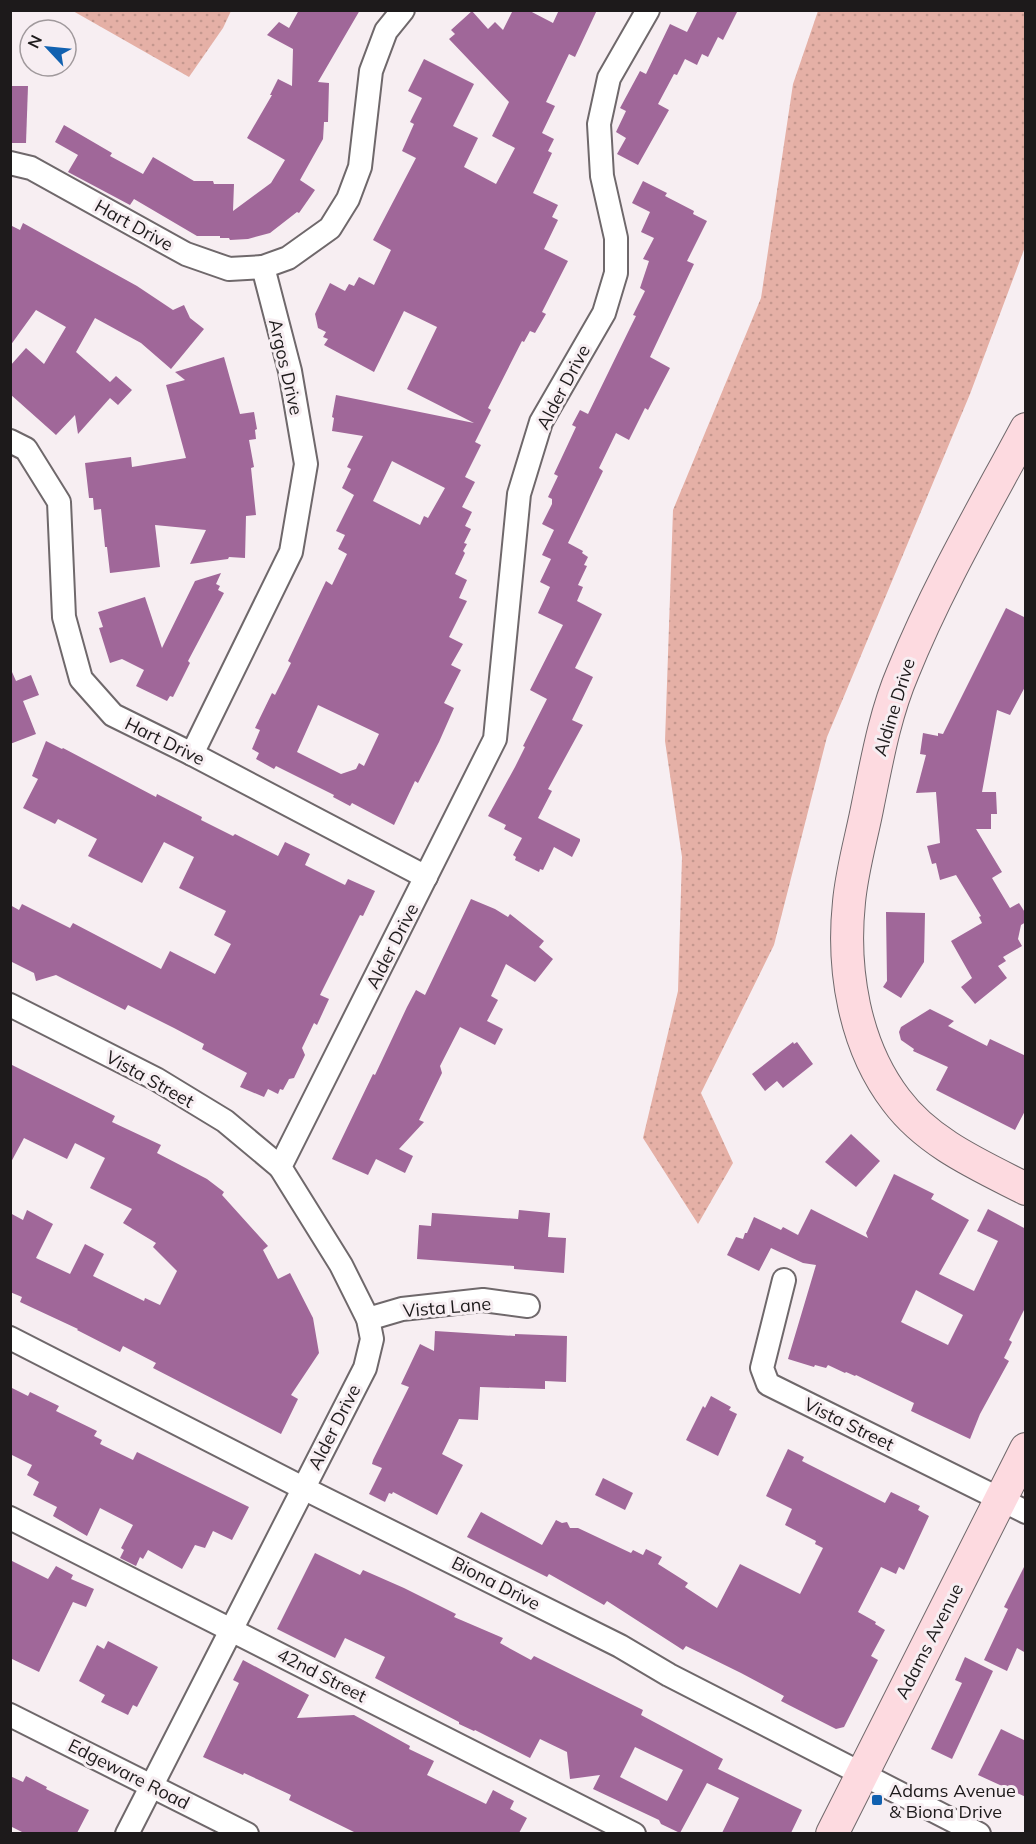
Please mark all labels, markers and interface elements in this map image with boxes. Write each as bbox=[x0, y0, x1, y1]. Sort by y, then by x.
north arrow bbox=[18, 18, 78, 78]
text: N bbox=[23, 32, 46, 51]
street label: Hart Drive bbox=[91, 194, 177, 256]
street label: Argos Drive bbox=[264, 317, 308, 417]
street label: Alder Drive bbox=[531, 341, 595, 433]
street label: Aldine Drive bbox=[868, 655, 920, 759]
street label: Hart Drive bbox=[121, 712, 209, 770]
street label: Alder Drive bbox=[361, 899, 423, 993]
street label: Vista Street bbox=[102, 1045, 198, 1113]
street label: Vista Lane bbox=[402, 1292, 492, 1322]
street label: Alder Drive bbox=[303, 1380, 365, 1474]
street label: Vista Street bbox=[800, 1392, 898, 1456]
street label: Biona Drive bbox=[448, 1551, 544, 1615]
street label: Adams Avenue bbox=[890, 1579, 968, 1703]
street label: 42nd Street bbox=[273, 1643, 371, 1707]
street label: Edgeware Road bbox=[64, 1734, 194, 1814]
place label: Adams Avenue & Biona Drive bbox=[889, 1779, 1016, 1823]
marker: Adams Avenue & Biona Drive bbox=[870, 1793, 884, 1807]

